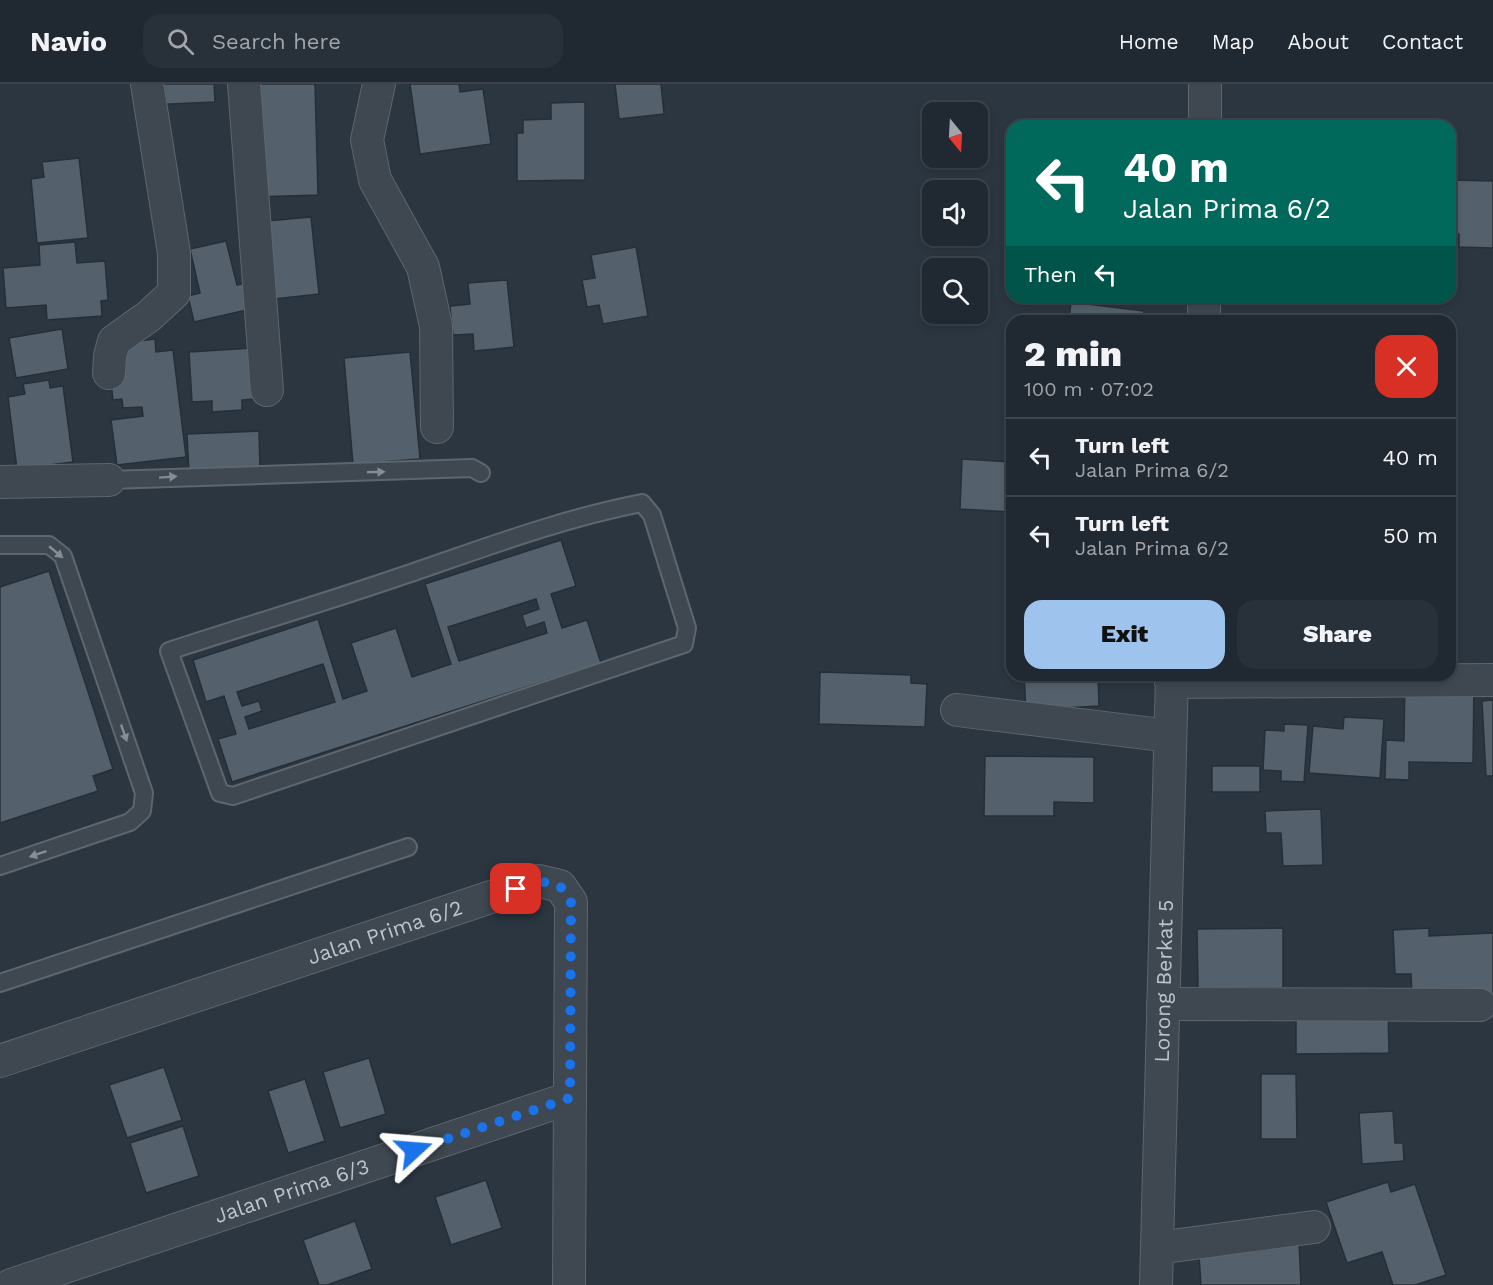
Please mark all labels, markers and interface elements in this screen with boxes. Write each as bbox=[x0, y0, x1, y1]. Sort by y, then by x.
search box bbox=[143, 14, 563, 68]
text: Navio bbox=[30, 25, 107, 58]
icon: search bbox=[164, 25, 197, 58]
text: Search here bbox=[212, 29, 341, 54]
text: Home bbox=[1119, 29, 1179, 54]
text: Map bbox=[1212, 29, 1255, 54]
text: About bbox=[1288, 29, 1349, 54]
text: Contact bbox=[1382, 29, 1463, 54]
north arrow bbox=[922, 102, 988, 168]
map controls bbox=[922, 102, 988, 324]
text: 40 m bbox=[1123, 143, 1229, 192]
icon: left bbox=[1024, 144, 1102, 222]
button: sound bbox=[922, 180, 988, 246]
text: Jalan Prima 6/2 bbox=[1123, 193, 1331, 225]
button: search bbox=[922, 258, 988, 324]
icon: left bbox=[1089, 258, 1122, 291]
text: Then bbox=[1024, 262, 1077, 287]
text: 2 min bbox=[1024, 333, 1122, 375]
button: close bbox=[1375, 335, 1438, 398]
text: 100 m · 07:02 bbox=[1024, 377, 1154, 401]
text: Turn left bbox=[1075, 433, 1169, 458]
icon: left bbox=[1024, 441, 1057, 474]
text: 40 m bbox=[1382, 445, 1438, 470]
text: Jalan Prima 6/2 bbox=[1075, 458, 1229, 482]
one-way arrow bbox=[367, 468, 386, 477]
one-way arrow bbox=[158, 472, 177, 481]
text: Turn left bbox=[1075, 511, 1169, 536]
icon: left bbox=[1024, 519, 1057, 552]
text: 50 m bbox=[1383, 523, 1438, 548]
text: Jalan Prima 6/2 bbox=[1075, 536, 1229, 560]
one-way arrow bbox=[48, 545, 64, 558]
button: Exit bbox=[1024, 600, 1225, 669]
button: Share bbox=[1237, 600, 1438, 669]
one-way arrow bbox=[119, 724, 129, 742]
one-way arrow bbox=[29, 849, 47, 859]
pin bbox=[490, 863, 541, 914]
icon: arrive bbox=[499, 872, 532, 905]
street label: Jalan Prima 6/2 bbox=[304, 894, 466, 969]
street label: Lorong Berkat 5 bbox=[1149, 899, 1178, 1063]
position arrow bbox=[382, 1118, 446, 1182]
street label: Jalan Prima 6/3 bbox=[211, 1153, 372, 1228]

